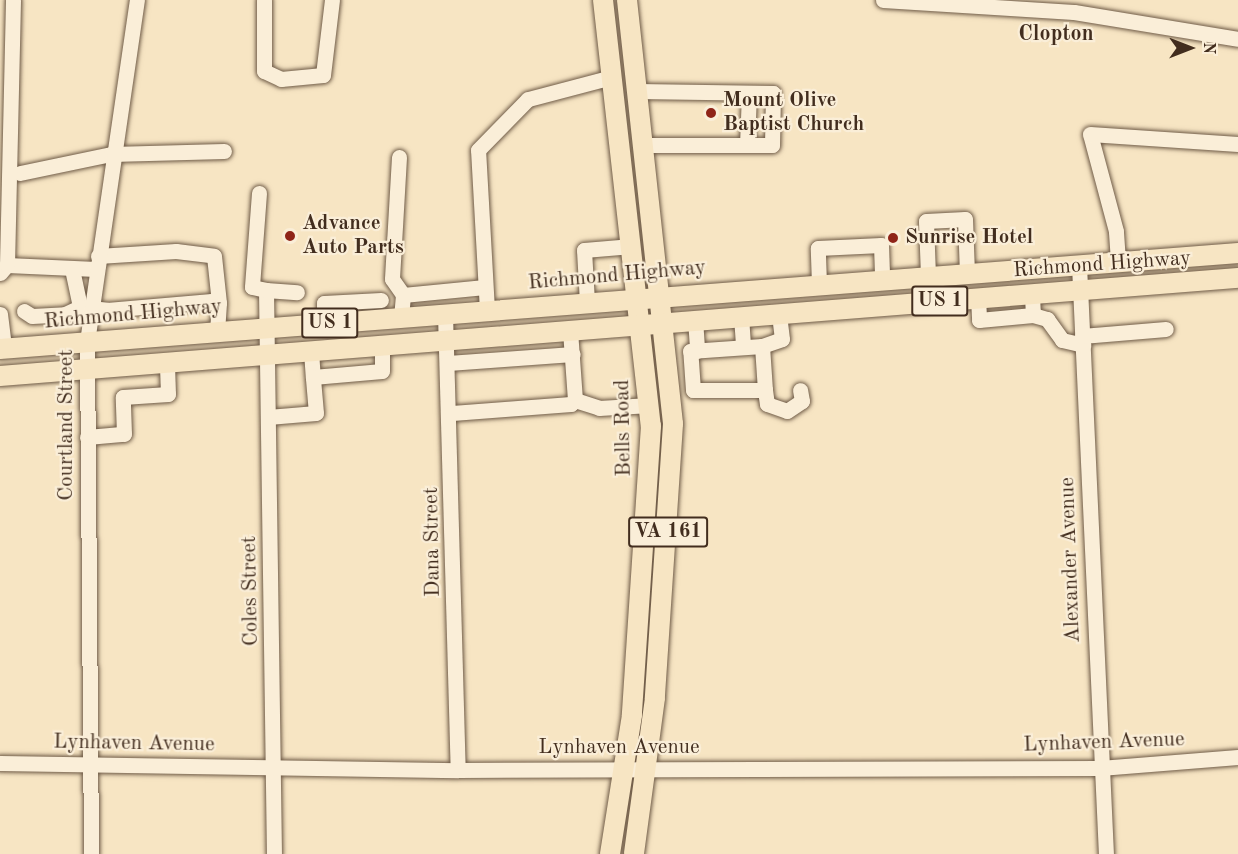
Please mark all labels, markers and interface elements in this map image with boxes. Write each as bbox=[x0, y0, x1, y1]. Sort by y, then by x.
north arrow bbox=[1160, 18, 1220, 78]
district label: Clopton bbox=[1018, 22, 1094, 48]
text: N bbox=[1200, 42, 1216, 54]
place label: Mount Olive Baptist Church bbox=[723, 88, 864, 138]
marker: Mount Olive Baptist Church bbox=[704, 106, 718, 120]
place label: Advance Auto Parts bbox=[302, 211, 404, 261]
place label: Sunrise Hotel bbox=[905, 225, 1033, 251]
marker: Advance Auto Parts bbox=[283, 229, 297, 243]
marker: Sunrise Hotel bbox=[886, 231, 900, 245]
street label: Richmond Highway bbox=[1012, 246, 1192, 284]
street label: Richmond Highway bbox=[527, 256, 707, 296]
road number: US 1 bbox=[910, 284, 970, 318]
street label: Richmond Highway bbox=[43, 295, 223, 335]
road number: US 1 bbox=[300, 306, 360, 340]
street label: Courtland Street bbox=[54, 349, 80, 501]
street label: Bells Road bbox=[611, 379, 637, 477]
street label: Alexander Avenue bbox=[1056, 477, 1086, 643]
street label: Dana Street bbox=[419, 487, 447, 597]
road number: VA 161 bbox=[628, 515, 708, 549]
street label: Coles Street bbox=[237, 536, 265, 646]
street label: Lynhaven Avenue bbox=[1023, 728, 1185, 758]
street label: Lynhaven Avenue bbox=[53, 730, 215, 758]
street label: Lynhaven Avenue bbox=[538, 735, 700, 761]

